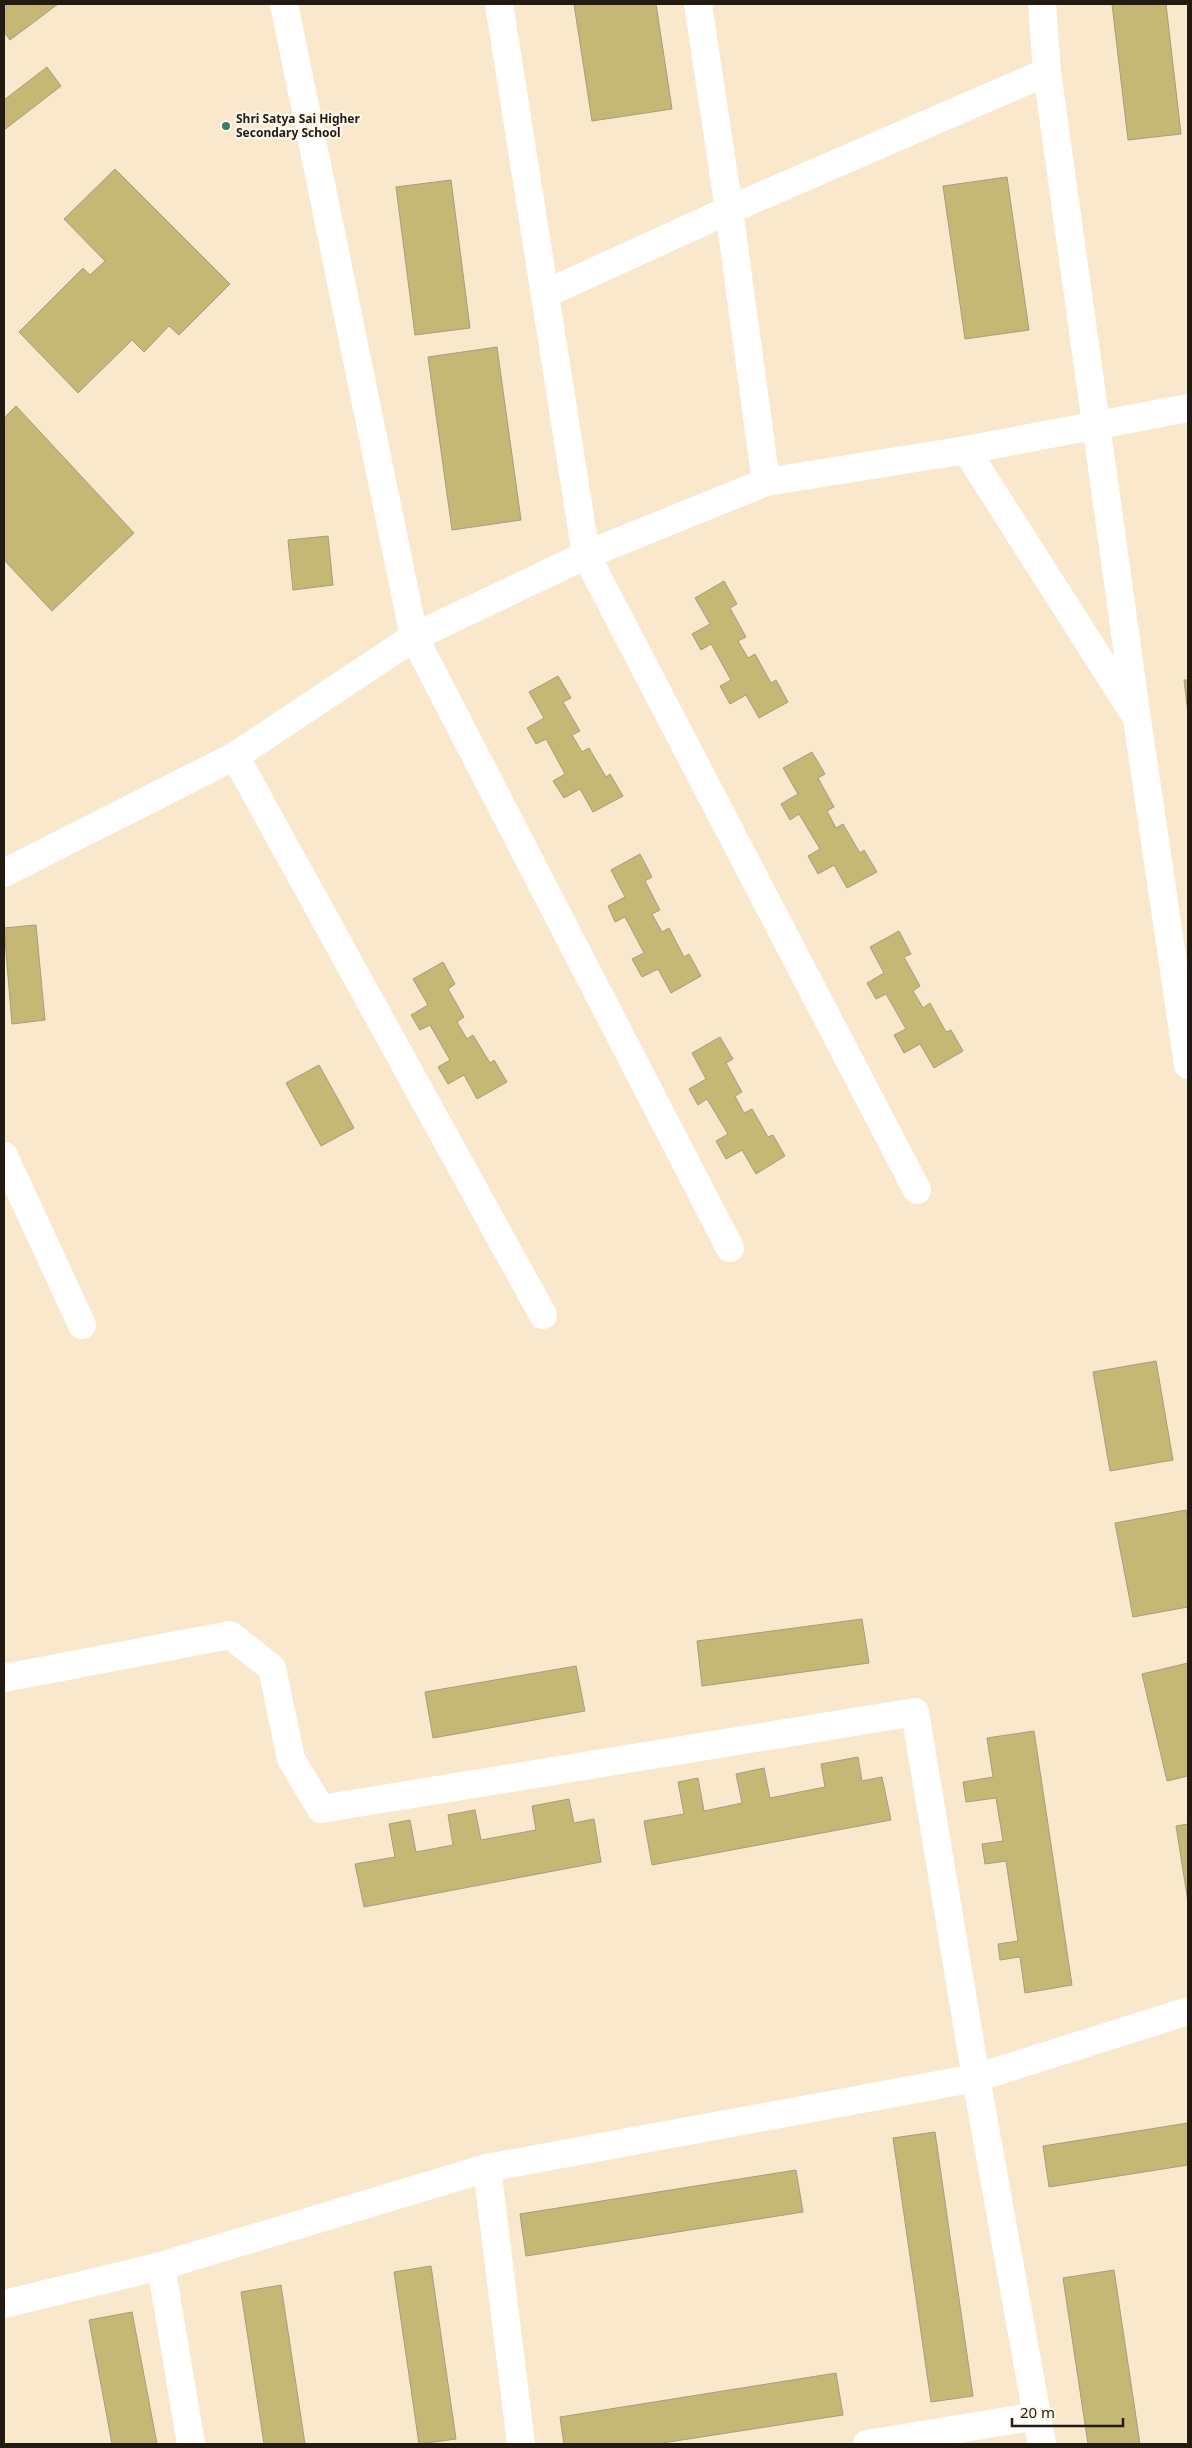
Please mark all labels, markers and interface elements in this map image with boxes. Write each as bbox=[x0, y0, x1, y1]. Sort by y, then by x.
place label: Shri Satya Sai Higher Secondary School bbox=[236, 110, 360, 141]
marker: Shri Satya Sai Higher Secondary School bbox=[220, 120, 232, 132]
scale bar bbox=[1012, 2396, 1123, 2428]
text: 20 m bbox=[1020, 2402, 1055, 2422]

